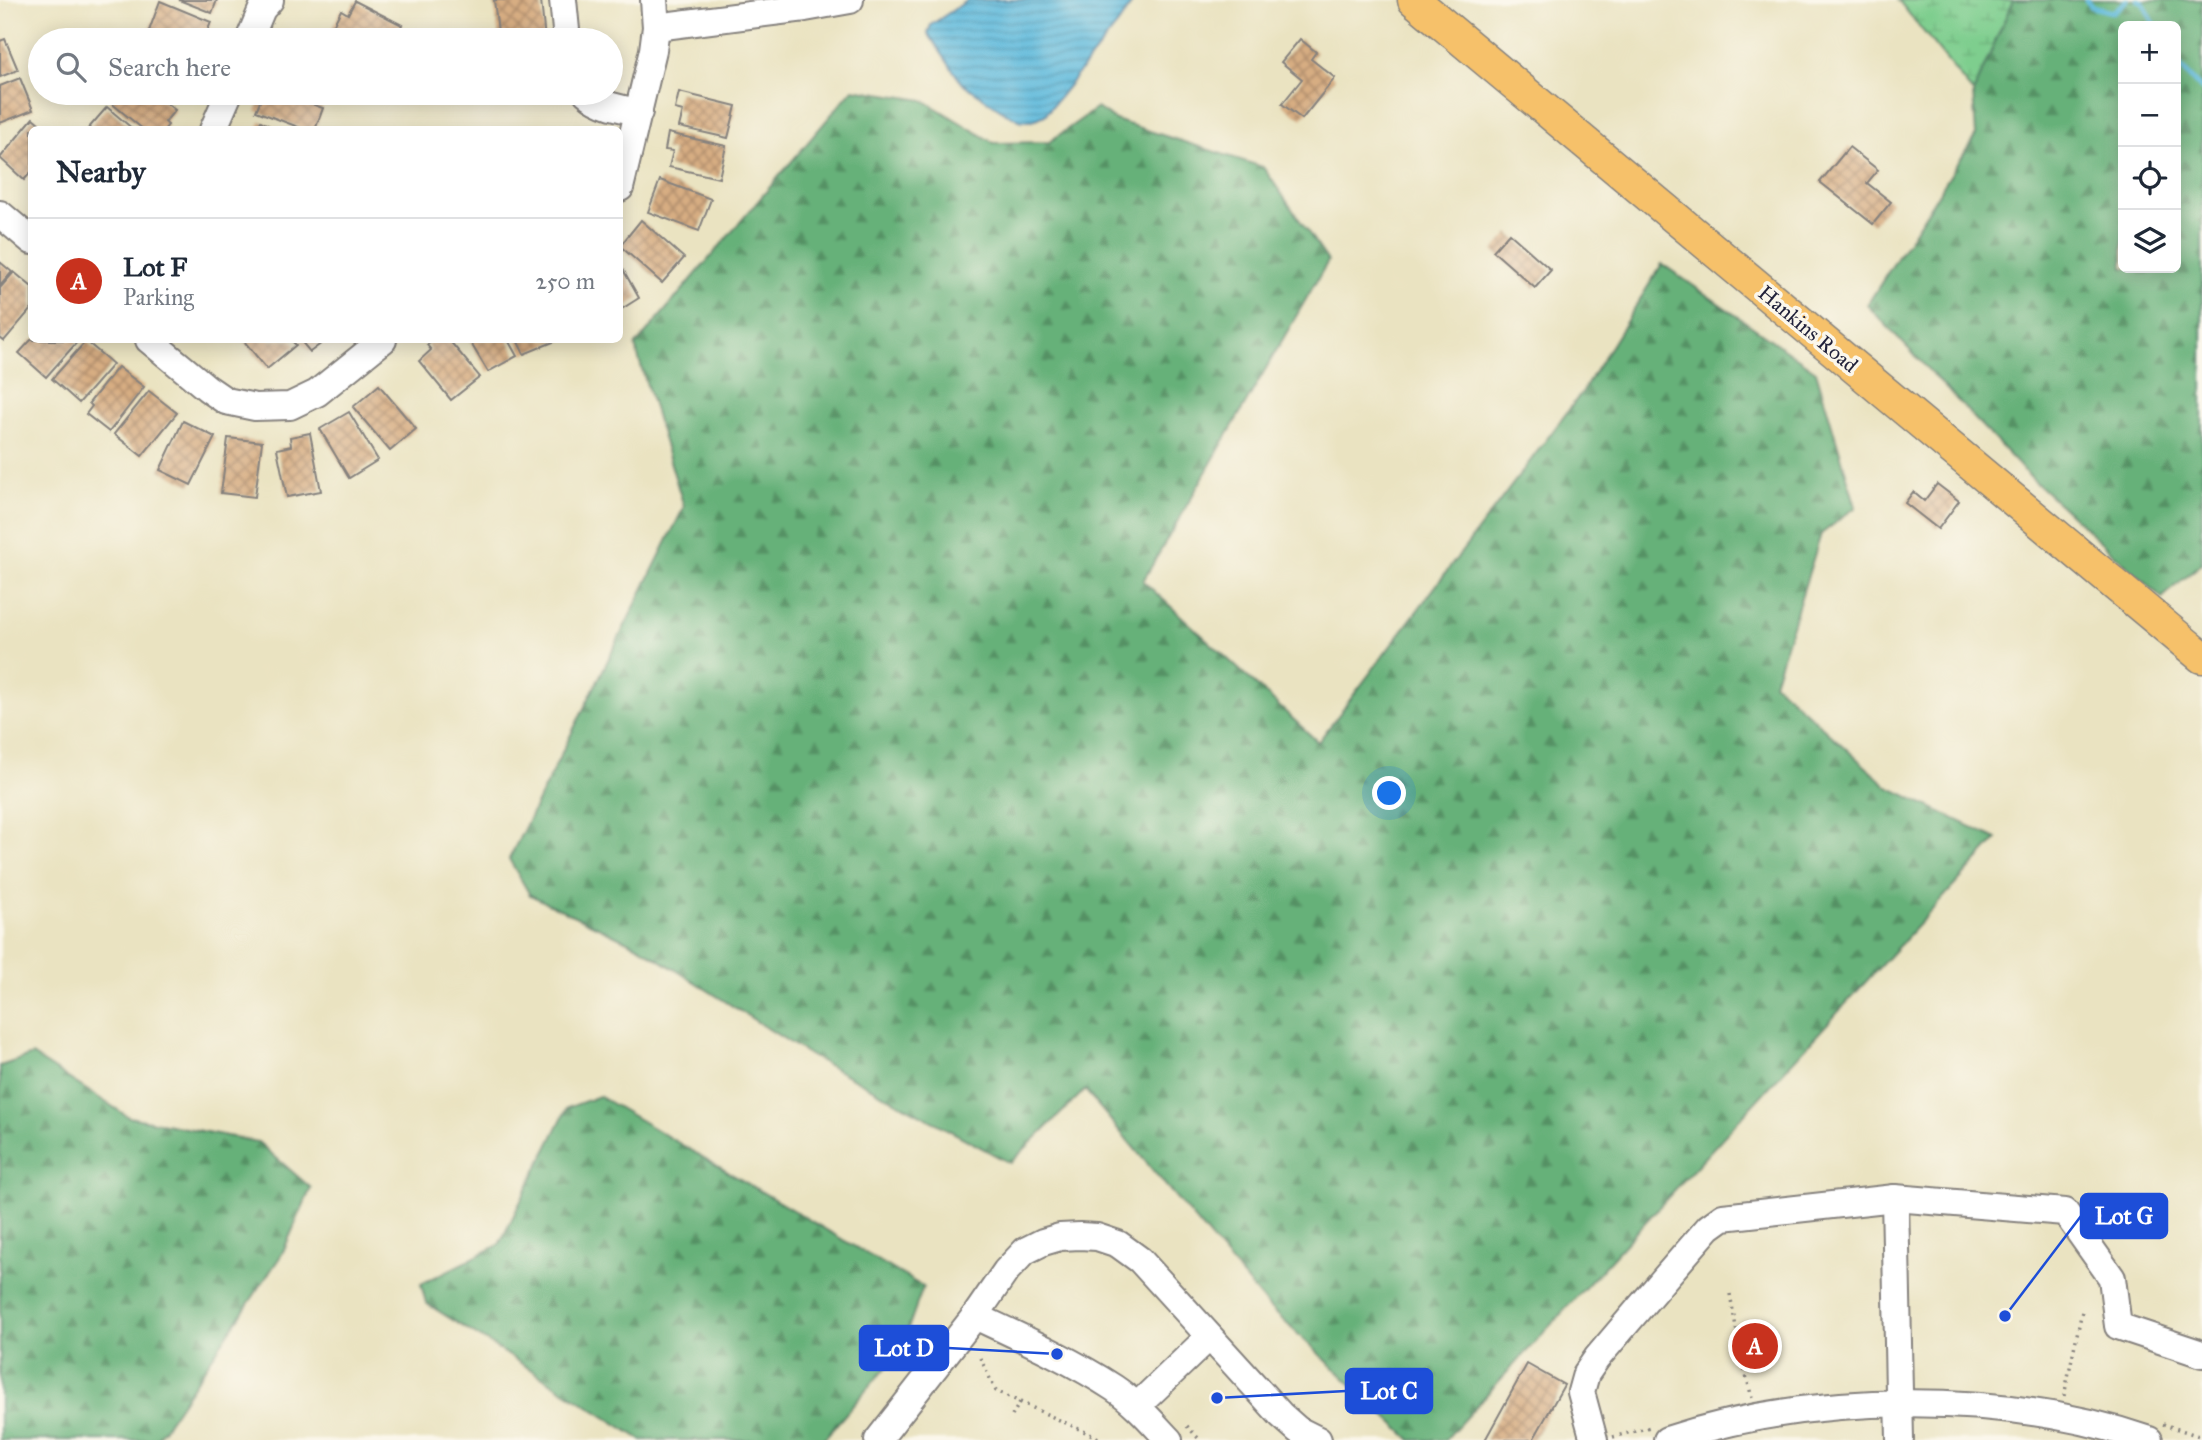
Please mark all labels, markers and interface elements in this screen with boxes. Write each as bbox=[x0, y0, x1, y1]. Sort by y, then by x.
map controls bbox=[2118, 21, 2181, 273]
button: + bbox=[2118, 21, 2181, 84]
search box bbox=[28, 28, 623, 105]
icon: search bbox=[52, 48, 90, 86]
text: Search here bbox=[108, 51, 231, 83]
button: − bbox=[2118, 84, 2181, 147]
button: locate bbox=[2118, 147, 2181, 210]
text: Nearby bbox=[56, 154, 146, 190]
button: layers bbox=[2118, 210, 2181, 273]
text: Lot F bbox=[123, 251, 187, 283]
text: A bbox=[71, 267, 87, 295]
text: 250 m bbox=[535, 267, 595, 295]
street label: Hankins Road bbox=[1753, 280, 1864, 379]
text: Parking bbox=[123, 283, 194, 311]
your location bbox=[1372, 776, 1406, 810]
callout: Lot G bbox=[2081, 1194, 2167, 1238]
text: Lot G bbox=[2095, 1202, 2154, 1230]
pin: A bbox=[1732, 1320, 1778, 1372]
callout: Lot D bbox=[860, 1326, 948, 1370]
text: Lot D bbox=[874, 1334, 934, 1362]
callout: Lot C bbox=[1346, 1369, 1432, 1413]
text: Lot C bbox=[1360, 1377, 1418, 1405]

